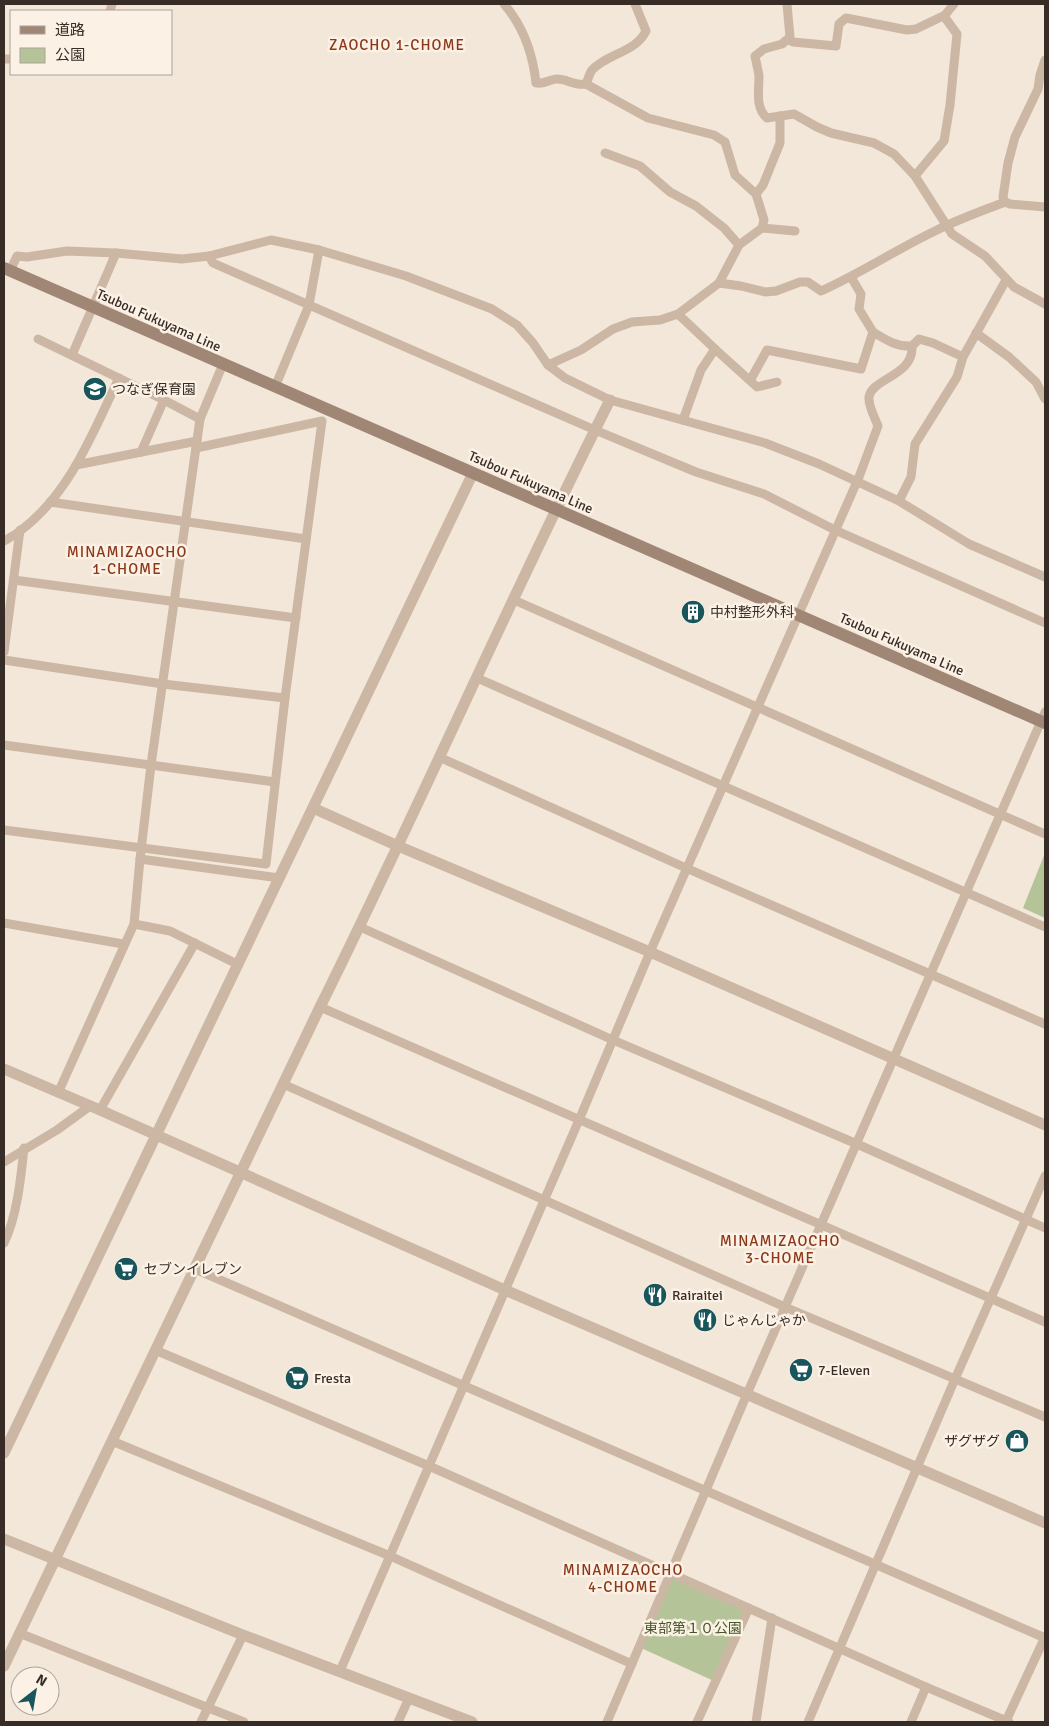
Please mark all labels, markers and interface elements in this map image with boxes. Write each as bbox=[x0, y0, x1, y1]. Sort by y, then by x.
legend bbox=[10, 10, 172, 75]
text: 道路 bbox=[55, 21, 85, 39]
district label: ZAOCHO 1-CHOME bbox=[329, 36, 465, 54]
text: 公園 bbox=[55, 46, 85, 64]
street label: Tsubou Fukuyama Line bbox=[94, 285, 224, 356]
school or university icon: つなぎ保育園 bbox=[82, 376, 108, 402]
place label: つなぎ保育園 bbox=[112, 381, 196, 398]
street label: Tsubou Fukuyama Line bbox=[466, 447, 596, 518]
district label: MINAMIZAOCHO 1-CHOME bbox=[67, 543, 187, 578]
building icon: 中村整形外科 bbox=[680, 599, 706, 625]
place label: 中村整形外科 bbox=[710, 604, 794, 621]
street label: Tsubou Fukuyama Line bbox=[837, 609, 967, 680]
district label: MINAMIZAOCHO 3-CHOME bbox=[720, 1232, 840, 1267]
supermarket icon: セブンイレブン bbox=[113, 1256, 139, 1282]
place label: セブンイレブン bbox=[144, 1261, 242, 1278]
restaurant icon: Rairaitei bbox=[642, 1282, 668, 1308]
place label: Rairaitei bbox=[672, 1287, 723, 1304]
restaurant icon: じゃんじゃか bbox=[692, 1307, 718, 1333]
place label: じゃんじゃか bbox=[722, 1312, 806, 1329]
supermarket icon: 7-Eleven bbox=[788, 1357, 814, 1383]
place label: 7-Eleven bbox=[818, 1362, 870, 1379]
supermarket icon: Fresta bbox=[284, 1365, 310, 1391]
place label: Fresta bbox=[314, 1370, 351, 1387]
shop icon: ザグザグ bbox=[1004, 1428, 1030, 1454]
place label: ザグザグ bbox=[944, 1433, 1000, 1450]
district label: MINAMIZAOCHO 4-CHOME bbox=[563, 1561, 683, 1596]
park label: 東部第１０公園 bbox=[644, 1620, 742, 1637]
north arrow bbox=[10, 1666, 60, 1716]
text: N bbox=[33, 1670, 50, 1690]

